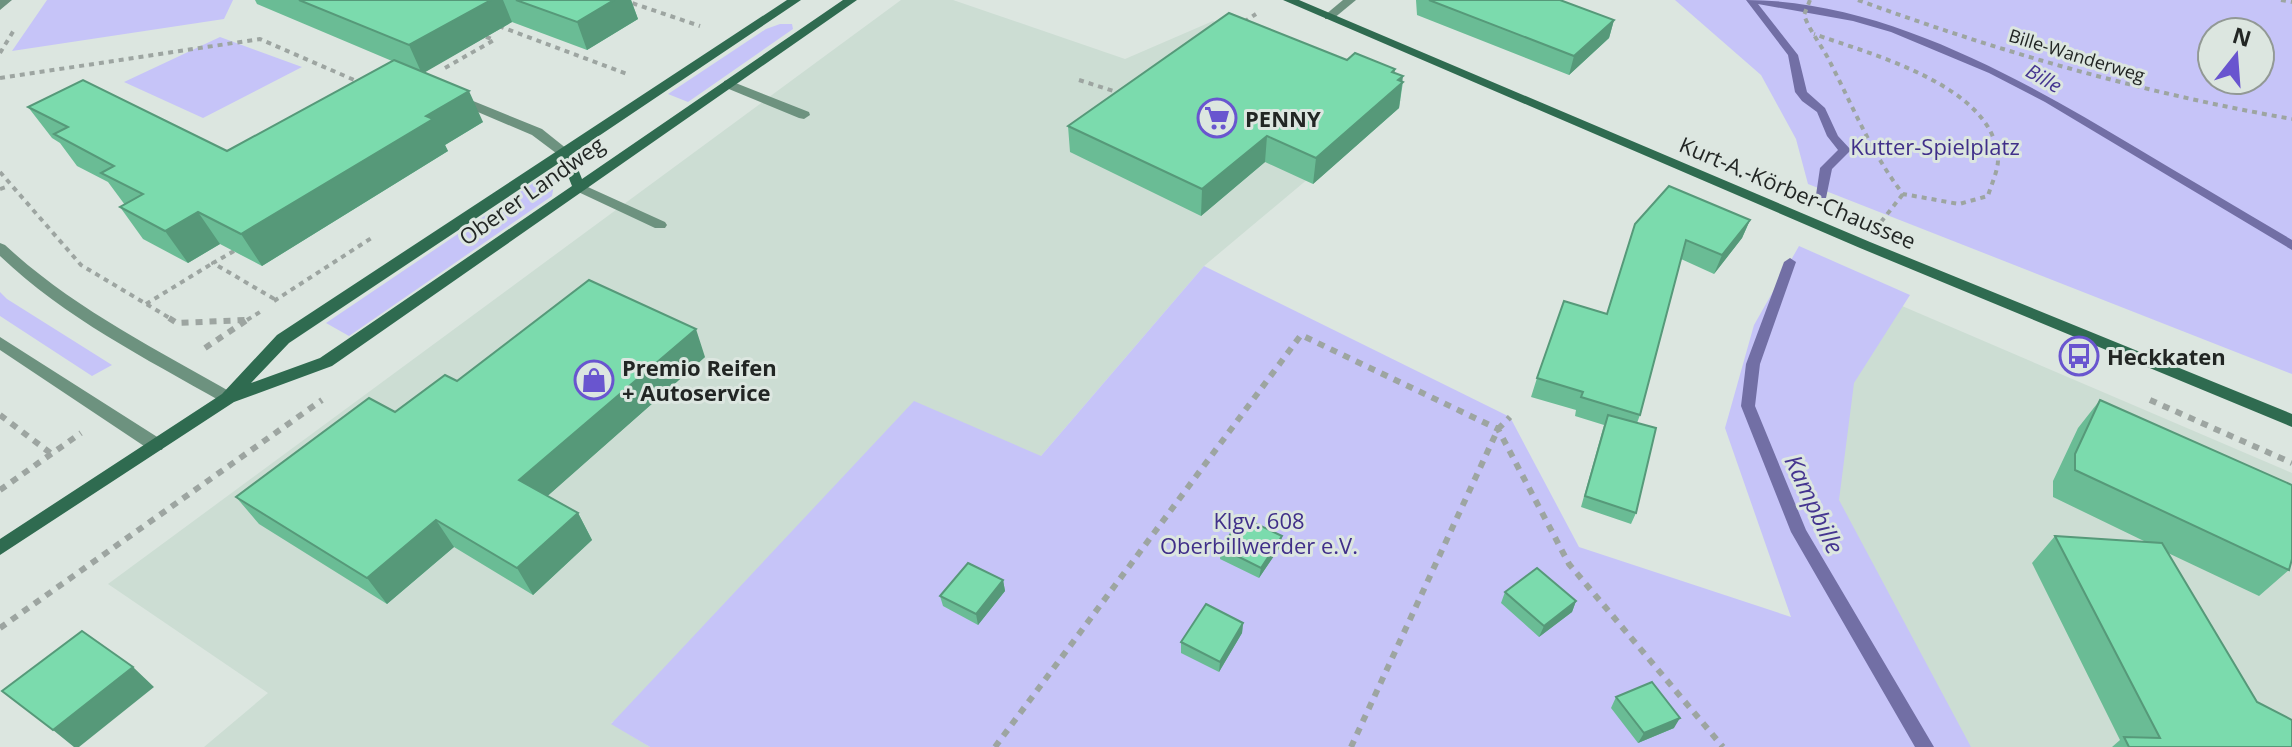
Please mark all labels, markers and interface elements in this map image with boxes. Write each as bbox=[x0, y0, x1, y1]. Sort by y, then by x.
north arrow bbox=[2196, 16, 2276, 96]
text: N bbox=[2229, 19, 2255, 53]
street label: Bille-Wanderweg bbox=[2006, 24, 2148, 86]
water label: Bille bbox=[2022, 58, 2066, 98]
supermarket icon: PENNY bbox=[1196, 97, 1238, 139]
place label: PENNY bbox=[1245, 103, 1321, 133]
street label: Oberer Landweg bbox=[452, 129, 610, 251]
street label: Kurt-A.-Körber-Chaussee bbox=[1675, 129, 1921, 255]
park label: Kutter-Spielplatz bbox=[1850, 131, 2020, 161]
bus stop icon: Heckkaten bbox=[2058, 335, 2100, 377]
place label: Heckkaten bbox=[2107, 341, 2226, 371]
place label: Premio Reifen + Autoservice bbox=[622, 352, 777, 407]
shop icon: Premio Reifen + Autoservice bbox=[573, 359, 615, 401]
water label: Kampbille bbox=[1778, 449, 1852, 559]
park label: Klgv. 608 Oberbillwerder e.V. bbox=[1160, 505, 1358, 560]

